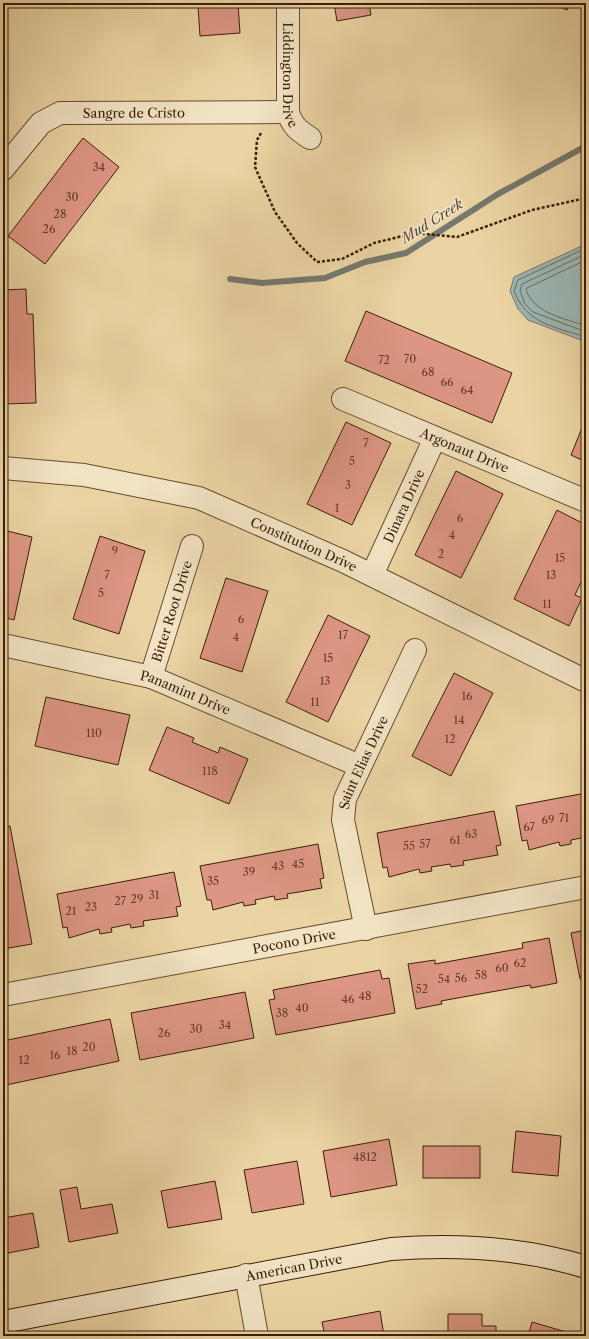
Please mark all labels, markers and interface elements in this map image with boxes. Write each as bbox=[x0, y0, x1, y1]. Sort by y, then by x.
street label: Liddington Drive bbox=[280, 22, 302, 130]
street label: Sangre de Cristo bbox=[83, 104, 185, 121]
house number: 34 bbox=[93, 160, 105, 174]
house number: 30 bbox=[65, 190, 79, 204]
water label: Mud Creek bbox=[396, 194, 467, 248]
house number: 28 bbox=[54, 207, 66, 221]
house number: 26 bbox=[43, 222, 56, 236]
house number: 70 bbox=[404, 352, 416, 366]
house number: 72 bbox=[378, 353, 390, 367]
house number: 68 bbox=[422, 365, 434, 379]
house number: 66 bbox=[441, 375, 454, 389]
house number: 64 bbox=[461, 383, 473, 397]
street label: Argonaut Drive bbox=[417, 424, 512, 476]
house number: 7 bbox=[363, 436, 369, 450]
house number: 5 bbox=[349, 454, 355, 468]
street label: Dinara Drive bbox=[380, 467, 428, 545]
house number: 3 bbox=[345, 478, 351, 492]
house number: 1 bbox=[335, 501, 340, 515]
house number: 6 bbox=[457, 511, 464, 525]
street label: Constitution Drive bbox=[248, 513, 360, 575]
house number: 4 bbox=[449, 528, 455, 542]
house number: 9 bbox=[112, 544, 118, 558]
house number: 2 bbox=[438, 547, 444, 561]
house number: 15 bbox=[555, 551, 565, 565]
street label: Bitter Root Drive bbox=[148, 558, 195, 664]
house number: 7 bbox=[104, 568, 110, 582]
house number: 13 bbox=[546, 568, 556, 582]
house number: 5 bbox=[98, 586, 104, 600]
house number: 11 bbox=[542, 597, 552, 611]
house number: 6 bbox=[238, 612, 245, 626]
house number: 17 bbox=[338, 628, 349, 642]
house number: 4 bbox=[233, 630, 239, 644]
house number: 15 bbox=[323, 651, 333, 665]
street label: Panamint Drive bbox=[139, 667, 233, 718]
house number: 13 bbox=[320, 674, 330, 688]
house number: 16 bbox=[461, 689, 473, 703]
house number: 11 bbox=[310, 695, 320, 709]
street label: Saint Elias Drive bbox=[336, 713, 391, 810]
house number: 14 bbox=[454, 713, 464, 727]
house number: 110 bbox=[86, 726, 102, 740]
house number: 12 bbox=[445, 732, 455, 746]
house number: 118 bbox=[202, 764, 218, 778]
house number: 71 bbox=[559, 811, 569, 825]
house number: 69 bbox=[542, 813, 554, 827]
house number: 67 bbox=[523, 820, 535, 834]
house number: 63 bbox=[465, 827, 477, 841]
house number: 61 bbox=[449, 833, 461, 847]
house number: 57 bbox=[419, 837, 431, 851]
house number: 55 bbox=[403, 839, 415, 853]
house number: 45 bbox=[292, 857, 304, 871]
house number: 43 bbox=[272, 859, 284, 873]
house number: 39 bbox=[243, 865, 255, 879]
house number: 35 bbox=[207, 874, 219, 888]
house number: 31 bbox=[149, 888, 160, 902]
house number: 29 bbox=[131, 892, 143, 906]
house number: 27 bbox=[114, 894, 126, 908]
house number: 23 bbox=[85, 900, 97, 914]
house number: 21 bbox=[66, 904, 77, 918]
street label: Pocono Drive bbox=[251, 926, 337, 957]
house number: 62 bbox=[514, 956, 526, 970]
house number: 60 bbox=[495, 961, 509, 975]
house number: 58 bbox=[475, 968, 487, 982]
house number: 56 bbox=[455, 971, 468, 985]
house number: 54 bbox=[438, 972, 450, 986]
house number: 52 bbox=[416, 982, 428, 996]
house number: 48 bbox=[359, 989, 371, 1003]
house number: 46 bbox=[342, 992, 355, 1006]
house number: 40 bbox=[295, 1001, 309, 1015]
house number: 38 bbox=[276, 1006, 288, 1020]
house number: 34 bbox=[219, 1018, 231, 1032]
house number: 30 bbox=[189, 1022, 203, 1036]
house number: 26 bbox=[158, 1026, 171, 1040]
house number: 20 bbox=[82, 1040, 96, 1054]
house number: 18 bbox=[66, 1044, 78, 1058]
house number: 16 bbox=[49, 1048, 61, 1062]
house number: 12 bbox=[19, 1053, 29, 1067]
house number: 4812 bbox=[353, 1150, 377, 1164]
street label: American Drive bbox=[243, 1250, 343, 1284]

